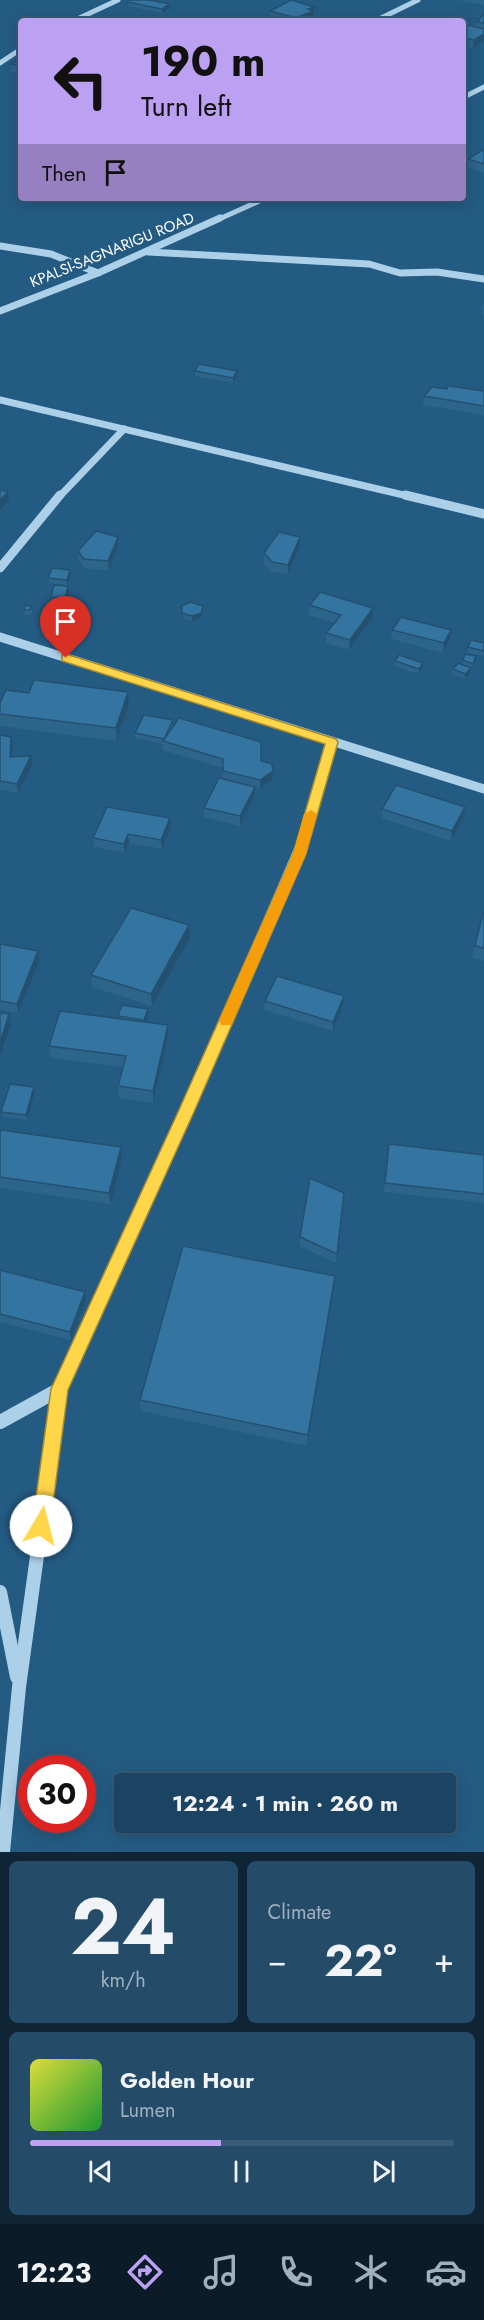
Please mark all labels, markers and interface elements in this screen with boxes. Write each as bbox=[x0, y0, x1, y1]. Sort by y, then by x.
text: 190 m bbox=[141, 31, 265, 92]
icon: left bbox=[42, 42, 120, 120]
text: Turn left bbox=[141, 87, 231, 126]
icon: arrive bbox=[99, 156, 132, 189]
text: Then bbox=[42, 157, 87, 189]
street label: KPALSI-SAGNARIGU ROAD bbox=[26, 207, 198, 293]
pin bbox=[40, 596, 91, 658]
icon: arrive bbox=[49, 605, 82, 638]
position arrow bbox=[9, 1494, 73, 1558]
speed limit sign: 30 bbox=[18, 1755, 96, 1833]
text: 12:24 · 1 min · 260 m bbox=[172, 1787, 398, 1819]
text: 24 bbox=[70, 1871, 176, 1983]
text: Climate bbox=[268, 1898, 331, 1927]
text: 22° bbox=[324, 1928, 397, 1993]
text: − bbox=[268, 1937, 287, 1984]
text: + bbox=[434, 1937, 454, 1984]
text: km/h bbox=[101, 1966, 146, 1995]
text: Golden Hour bbox=[120, 2064, 254, 2096]
text: Lumen bbox=[120, 2096, 176, 2125]
icon: previous bbox=[84, 2155, 117, 2188]
icon: pause bbox=[225, 2155, 258, 2188]
icon: next bbox=[367, 2155, 400, 2188]
icon: directions bbox=[124, 2251, 166, 2293]
icon: music bbox=[200, 2251, 242, 2293]
icon: phone bbox=[275, 2251, 317, 2293]
icon: climate bbox=[350, 2251, 392, 2293]
icon: car bbox=[425, 2251, 467, 2293]
text: 12:23 bbox=[17, 2253, 91, 2292]

